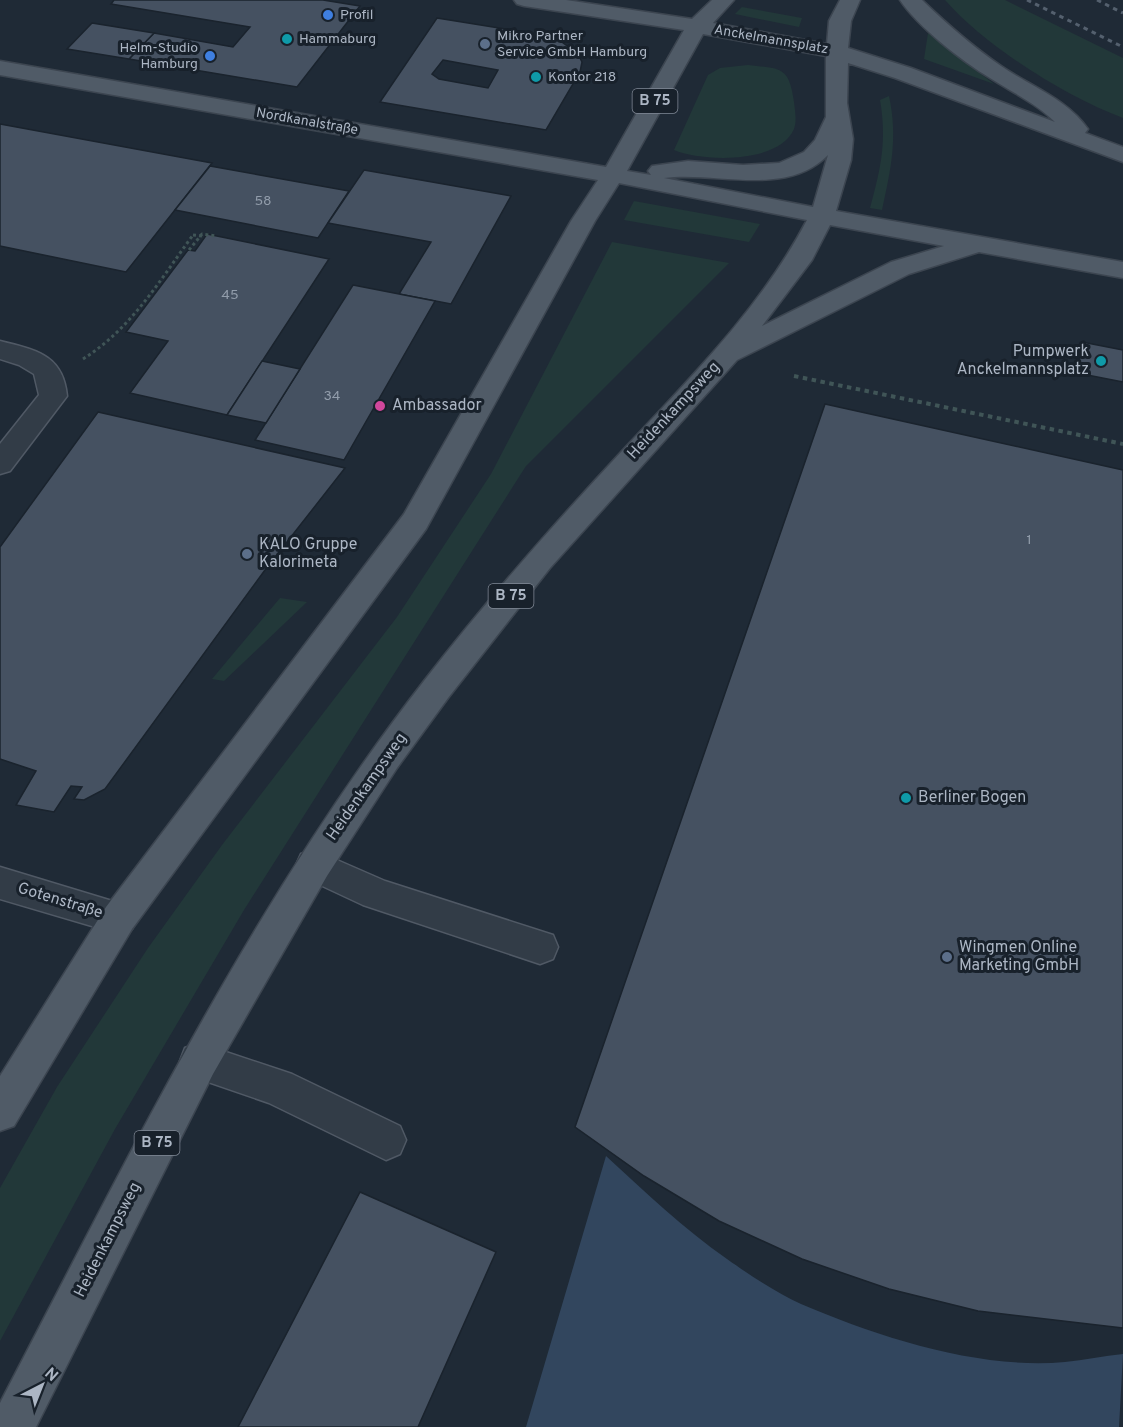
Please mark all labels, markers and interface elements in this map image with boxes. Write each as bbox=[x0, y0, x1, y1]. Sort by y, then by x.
place label: Profil bbox=[340, 7, 374, 24]
marker: Profil bbox=[321, 8, 335, 22]
street label: Anckelmannsplatz bbox=[713, 22, 829, 58]
place label: Mikro Partner Service GmbH Hamburg bbox=[497, 28, 647, 61]
place label: Hammaburg bbox=[299, 31, 376, 48]
marker: Hammaburg bbox=[280, 32, 294, 46]
marker: Mikro Partner Service GmbH Hamburg bbox=[478, 37, 492, 51]
place label: Helm-Studio Hamburg bbox=[119, 40, 198, 73]
marker: Helm-Studio Hamburg bbox=[203, 49, 217, 63]
place label: Kontor 218 bbox=[548, 69, 616, 86]
marker: Kontor 218 bbox=[529, 70, 543, 84]
road number: B 75 bbox=[632, 89, 678, 113]
street label: Nordkanalstraße bbox=[255, 105, 359, 139]
house number: 58 bbox=[254, 193, 272, 210]
house number: 45 bbox=[221, 287, 239, 304]
place label: Pumpwerk Anckelmannsplatz bbox=[957, 342, 1089, 380]
marker: Pumpwerk Anckelmannsplatz bbox=[1094, 354, 1108, 368]
street label: Heidenkampsweg bbox=[624, 358, 724, 464]
house number: 34 bbox=[323, 388, 341, 405]
place label: Ambassador bbox=[392, 396, 482, 416]
marker: Ambassador bbox=[373, 399, 387, 413]
house number: 1 bbox=[1026, 532, 1032, 549]
place label: KALO Gruppe Kalorimeta bbox=[259, 535, 357, 573]
marker: KALO Gruppe Kalorimeta bbox=[240, 547, 254, 561]
road number: B 75 bbox=[488, 584, 534, 608]
street label: Heidenkampsweg bbox=[323, 729, 411, 845]
place label: Berliner Bogen bbox=[918, 788, 1026, 808]
marker: Berliner Bogen bbox=[899, 791, 913, 805]
street label: Gotenstraße bbox=[15, 879, 105, 923]
place label: Wingmen Online Marketing GmbH bbox=[959, 938, 1079, 976]
marker: Wingmen Online Marketing GmbH bbox=[940, 950, 954, 964]
road number: B 75 bbox=[134, 1131, 180, 1155]
street label: Heidenkampsweg bbox=[70, 1179, 146, 1301]
north arrow bbox=[12, 1355, 72, 1415]
text: N bbox=[40, 1364, 62, 1387]

